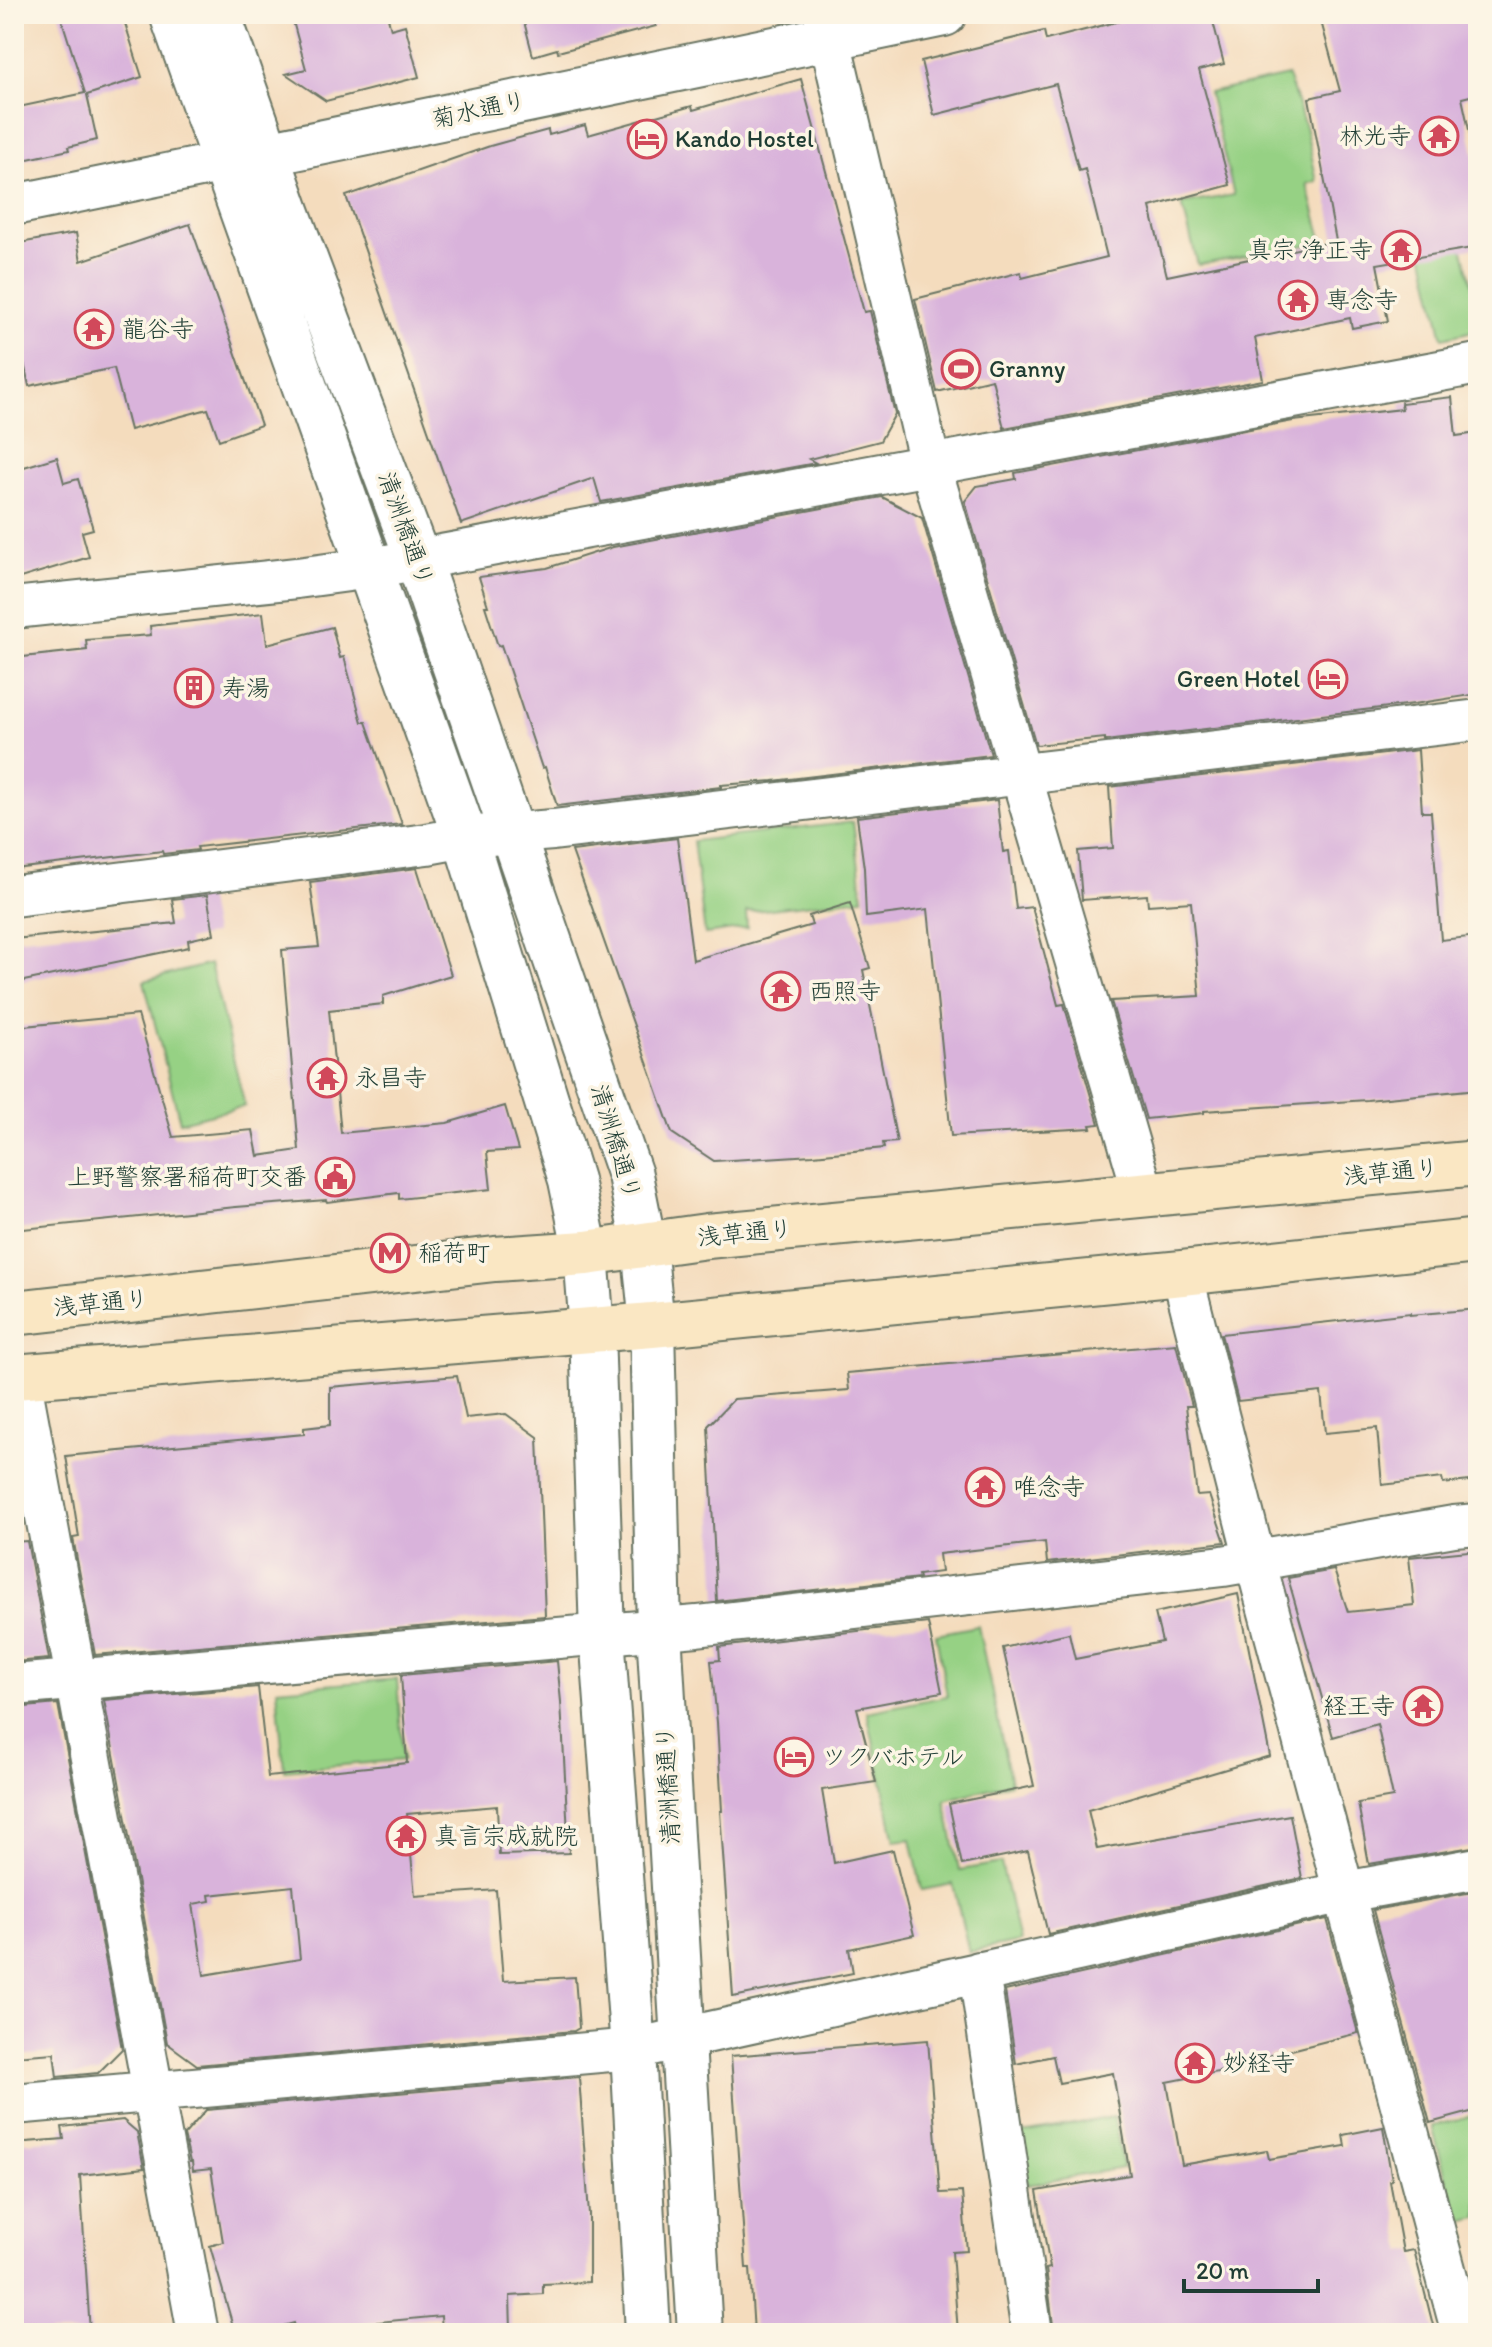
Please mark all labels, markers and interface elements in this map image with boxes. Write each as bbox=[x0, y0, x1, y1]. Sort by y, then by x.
street label: 菊水通り bbox=[429, 85, 529, 134]
temple icon: 林光寺 bbox=[1418, 115, 1460, 157]
hotel icon: Kando Hostel bbox=[626, 118, 668, 160]
place label: 林光寺 bbox=[1339, 121, 1411, 150]
place label: Kando Hostel bbox=[675, 124, 814, 153]
temple icon: 真宗 浄正寺 bbox=[1380, 229, 1422, 271]
place label: 真宗 浄正寺 bbox=[1248, 235, 1373, 264]
temple icon: 専念寺 bbox=[1277, 279, 1319, 321]
place label: 専念寺 bbox=[1326, 285, 1398, 314]
temple icon: 龍谷寺 bbox=[73, 308, 115, 350]
place label: 龍谷寺 bbox=[122, 314, 194, 343]
sports icon: Granny bbox=[940, 348, 982, 390]
place label: Granny bbox=[989, 354, 1065, 383]
street label: 清洲橋通り bbox=[372, 467, 441, 590]
hotel icon: Green Hotel bbox=[1307, 658, 1349, 700]
place label: Green Hotel bbox=[1177, 664, 1300, 693]
building icon: 寿湯 bbox=[173, 667, 215, 709]
place label: 寿湯 bbox=[222, 673, 270, 702]
temple icon: 西照寺 bbox=[760, 970, 802, 1012]
place label: 西照寺 bbox=[809, 976, 881, 1005]
temple icon: 永昌寺 bbox=[306, 1057, 348, 1099]
place label: 永昌寺 bbox=[355, 1063, 427, 1092]
street label: 清洲橋通り bbox=[585, 1080, 648, 1203]
street label: 浅草通り bbox=[1342, 1152, 1440, 1191]
public building icon: 上野警察署稲荷町交番 bbox=[314, 1156, 356, 1198]
place label: 上野警察署稲荷町交番 bbox=[67, 1162, 307, 1191]
street label: 浅草通り bbox=[696, 1213, 794, 1252]
metro station icon: 稲荷町 bbox=[369, 1232, 411, 1274]
place label: 稲荷町 bbox=[418, 1238, 490, 1267]
street label: 浅草通り bbox=[52, 1283, 150, 1322]
temple icon: 唯念寺 bbox=[964, 1466, 1006, 1508]
place label: 唯念寺 bbox=[1013, 1472, 1085, 1501]
temple icon: 経王寺 bbox=[1402, 1685, 1444, 1727]
place label: 経王寺 bbox=[1323, 1691, 1395, 1720]
street label: 清洲橋通り bbox=[650, 1724, 685, 1846]
hotel icon: ツクバホテル bbox=[773, 1736, 815, 1778]
place label: ツクバホテル bbox=[822, 1742, 965, 1771]
temple icon: 真言宗成就院 bbox=[385, 1815, 427, 1857]
place label: 真言宗成就院 bbox=[434, 1821, 578, 1850]
temple icon: 妙経寺 bbox=[1174, 2042, 1216, 2084]
place label: 妙経寺 bbox=[1223, 2048, 1295, 2077]
scale bar bbox=[1184, 2243, 1318, 2293]
text: 20 m bbox=[1196, 2256, 1249, 2285]

